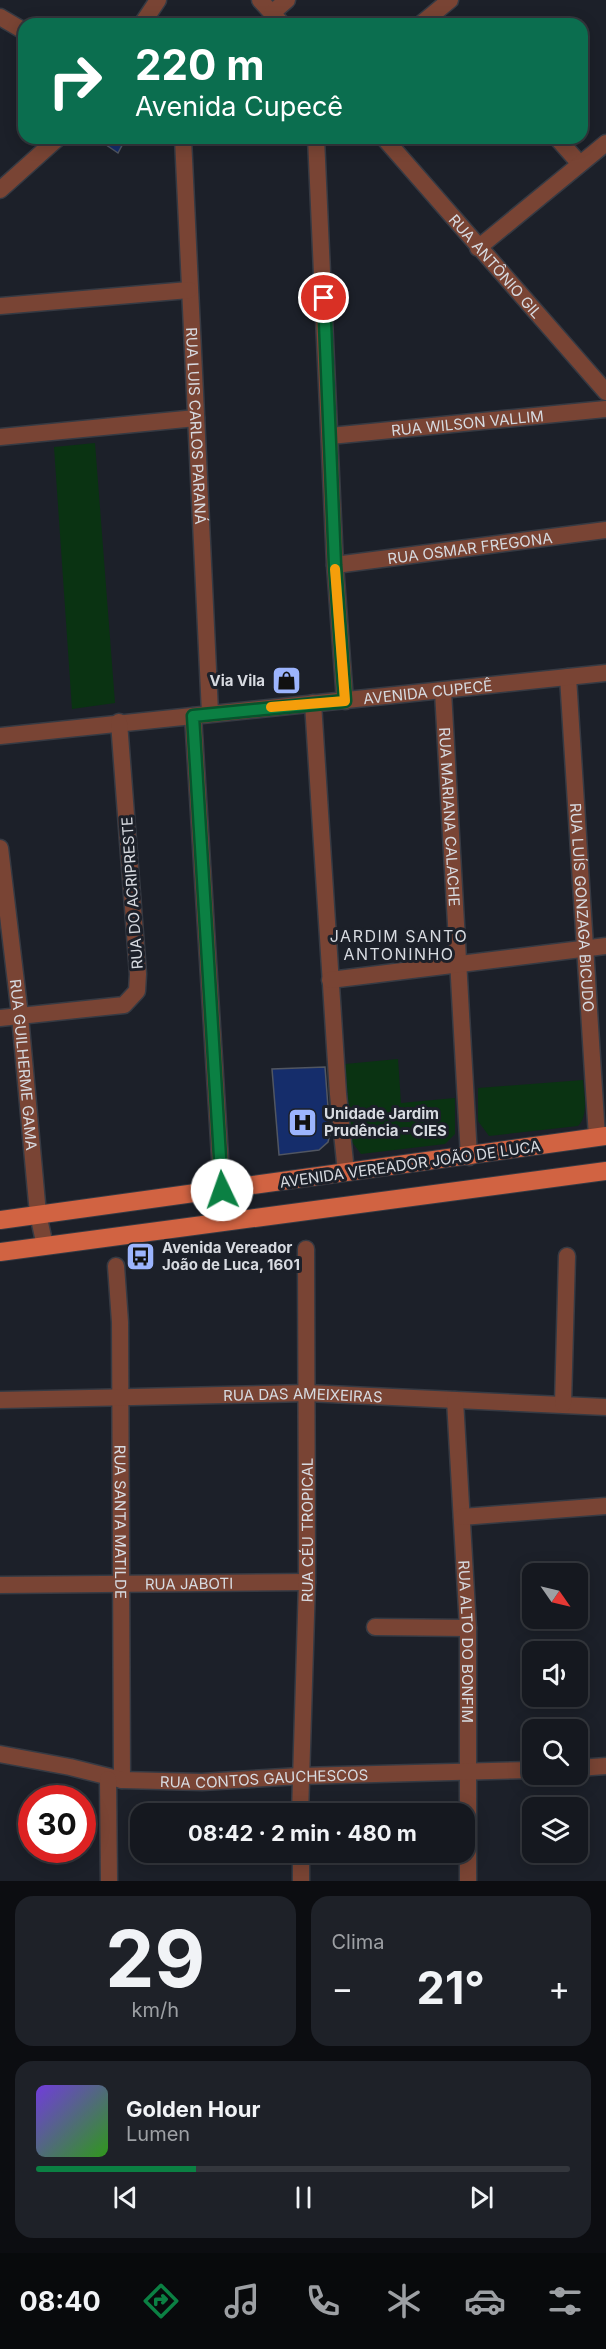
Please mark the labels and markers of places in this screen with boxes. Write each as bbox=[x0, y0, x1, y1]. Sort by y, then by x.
pin bbox=[298, 272, 349, 323]
shop icon: Via Vila bbox=[270, 664, 302, 696]
place label: Via Vila bbox=[209, 671, 265, 690]
place label: Unidade Jardim Prudência - CIES bbox=[324, 1104, 447, 1140]
hospital icon: Unidade Jardim Prudência - CIES bbox=[287, 1106, 319, 1138]
place label: Avenida Vereador João de Luca, 1601 bbox=[162, 1238, 300, 1274]
bus stop icon: Avenida Vereador João de Luca, 1601 bbox=[125, 1240, 157, 1272]

